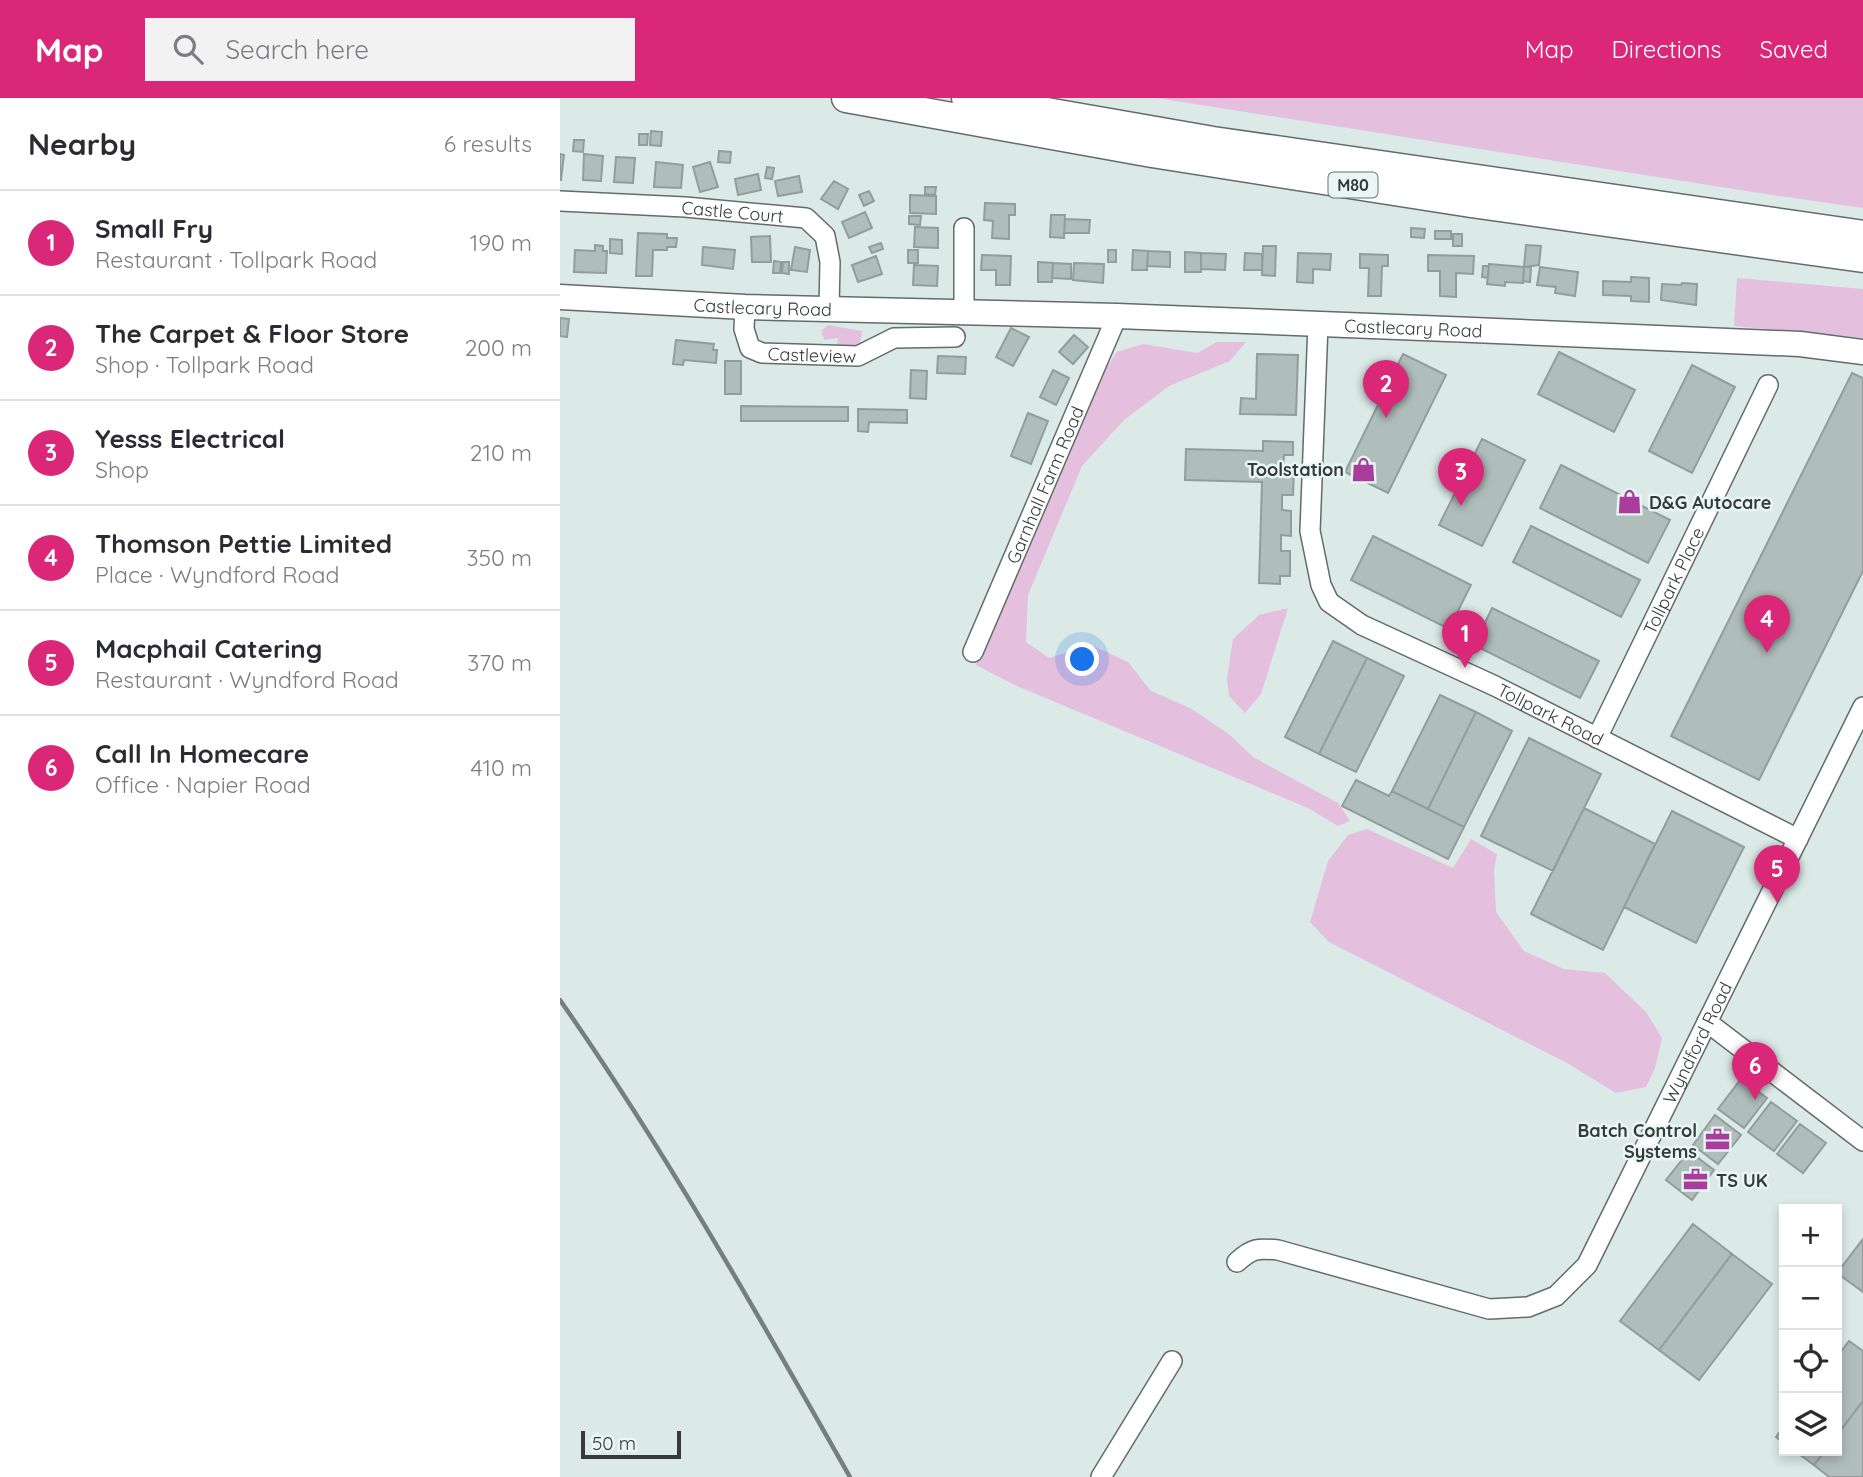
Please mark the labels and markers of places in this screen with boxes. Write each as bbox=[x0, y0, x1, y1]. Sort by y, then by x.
pin: 2 bbox=[1363, 360, 1409, 418]
pin: 3 bbox=[1438, 448, 1484, 506]
shop icon: Toolstation bbox=[1350, 455, 1378, 483]
place label: Toolstation bbox=[1247, 458, 1344, 481]
shop icon: D&G Autocare bbox=[1615, 488, 1643, 516]
place label: D&G Autocare bbox=[1649, 491, 1771, 514]
pin: 4 bbox=[1744, 595, 1790, 653]
pin: 1 bbox=[1442, 610, 1488, 668]
pin: 5 bbox=[1754, 845, 1800, 903]
pin: 6 bbox=[1732, 1042, 1778, 1100]
place label: Batch Control Systems bbox=[1578, 1119, 1697, 1163]
office icon: Batch Control Systems bbox=[1703, 1126, 1731, 1154]
office icon: TS UK bbox=[1682, 1166, 1710, 1194]
place label: TS UK bbox=[1716, 1169, 1768, 1192]

